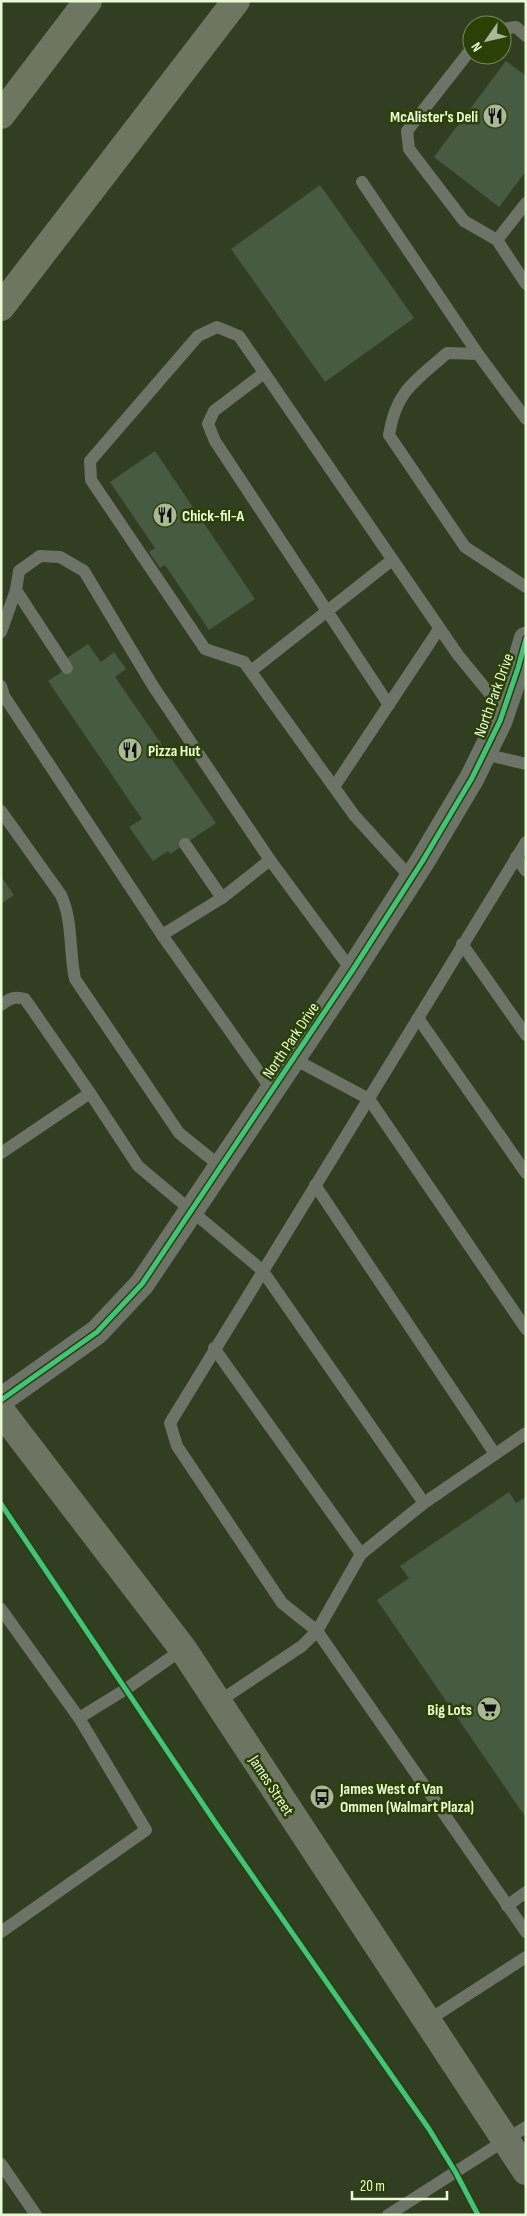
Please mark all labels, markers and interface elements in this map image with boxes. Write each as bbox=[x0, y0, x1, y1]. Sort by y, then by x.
north arrow bbox=[462, 15, 512, 65]
text: N bbox=[467, 39, 486, 55]
restaurant icon: McAlister's Deli bbox=[482, 103, 508, 129]
place label: McAlister's Deli bbox=[390, 108, 478, 127]
restaurant icon: Chick-fil-A bbox=[152, 502, 178, 528]
place label: Chick-fil-A bbox=[182, 507, 245, 526]
street label: North Park Drive bbox=[470, 651, 518, 740]
restaurant icon: Pizza Hut bbox=[117, 737, 143, 763]
place label: Pizza Hut bbox=[148, 742, 201, 761]
street label: North Park Drive bbox=[259, 999, 324, 1083]
supermarket icon: Big Lots bbox=[476, 1696, 502, 1722]
place label: Big Lots bbox=[427, 1701, 472, 1720]
street label: James Street bbox=[244, 1751, 297, 1820]
place label: James West of Van Ommen (Walmart Plaza) bbox=[339, 1780, 474, 1817]
bus stop icon: James West of Van Ommen (Walmart Plaza) bbox=[309, 1784, 335, 1810]
scale bar bbox=[352, 2168, 447, 2200]
text: 20 m bbox=[360, 2177, 385, 2196]

